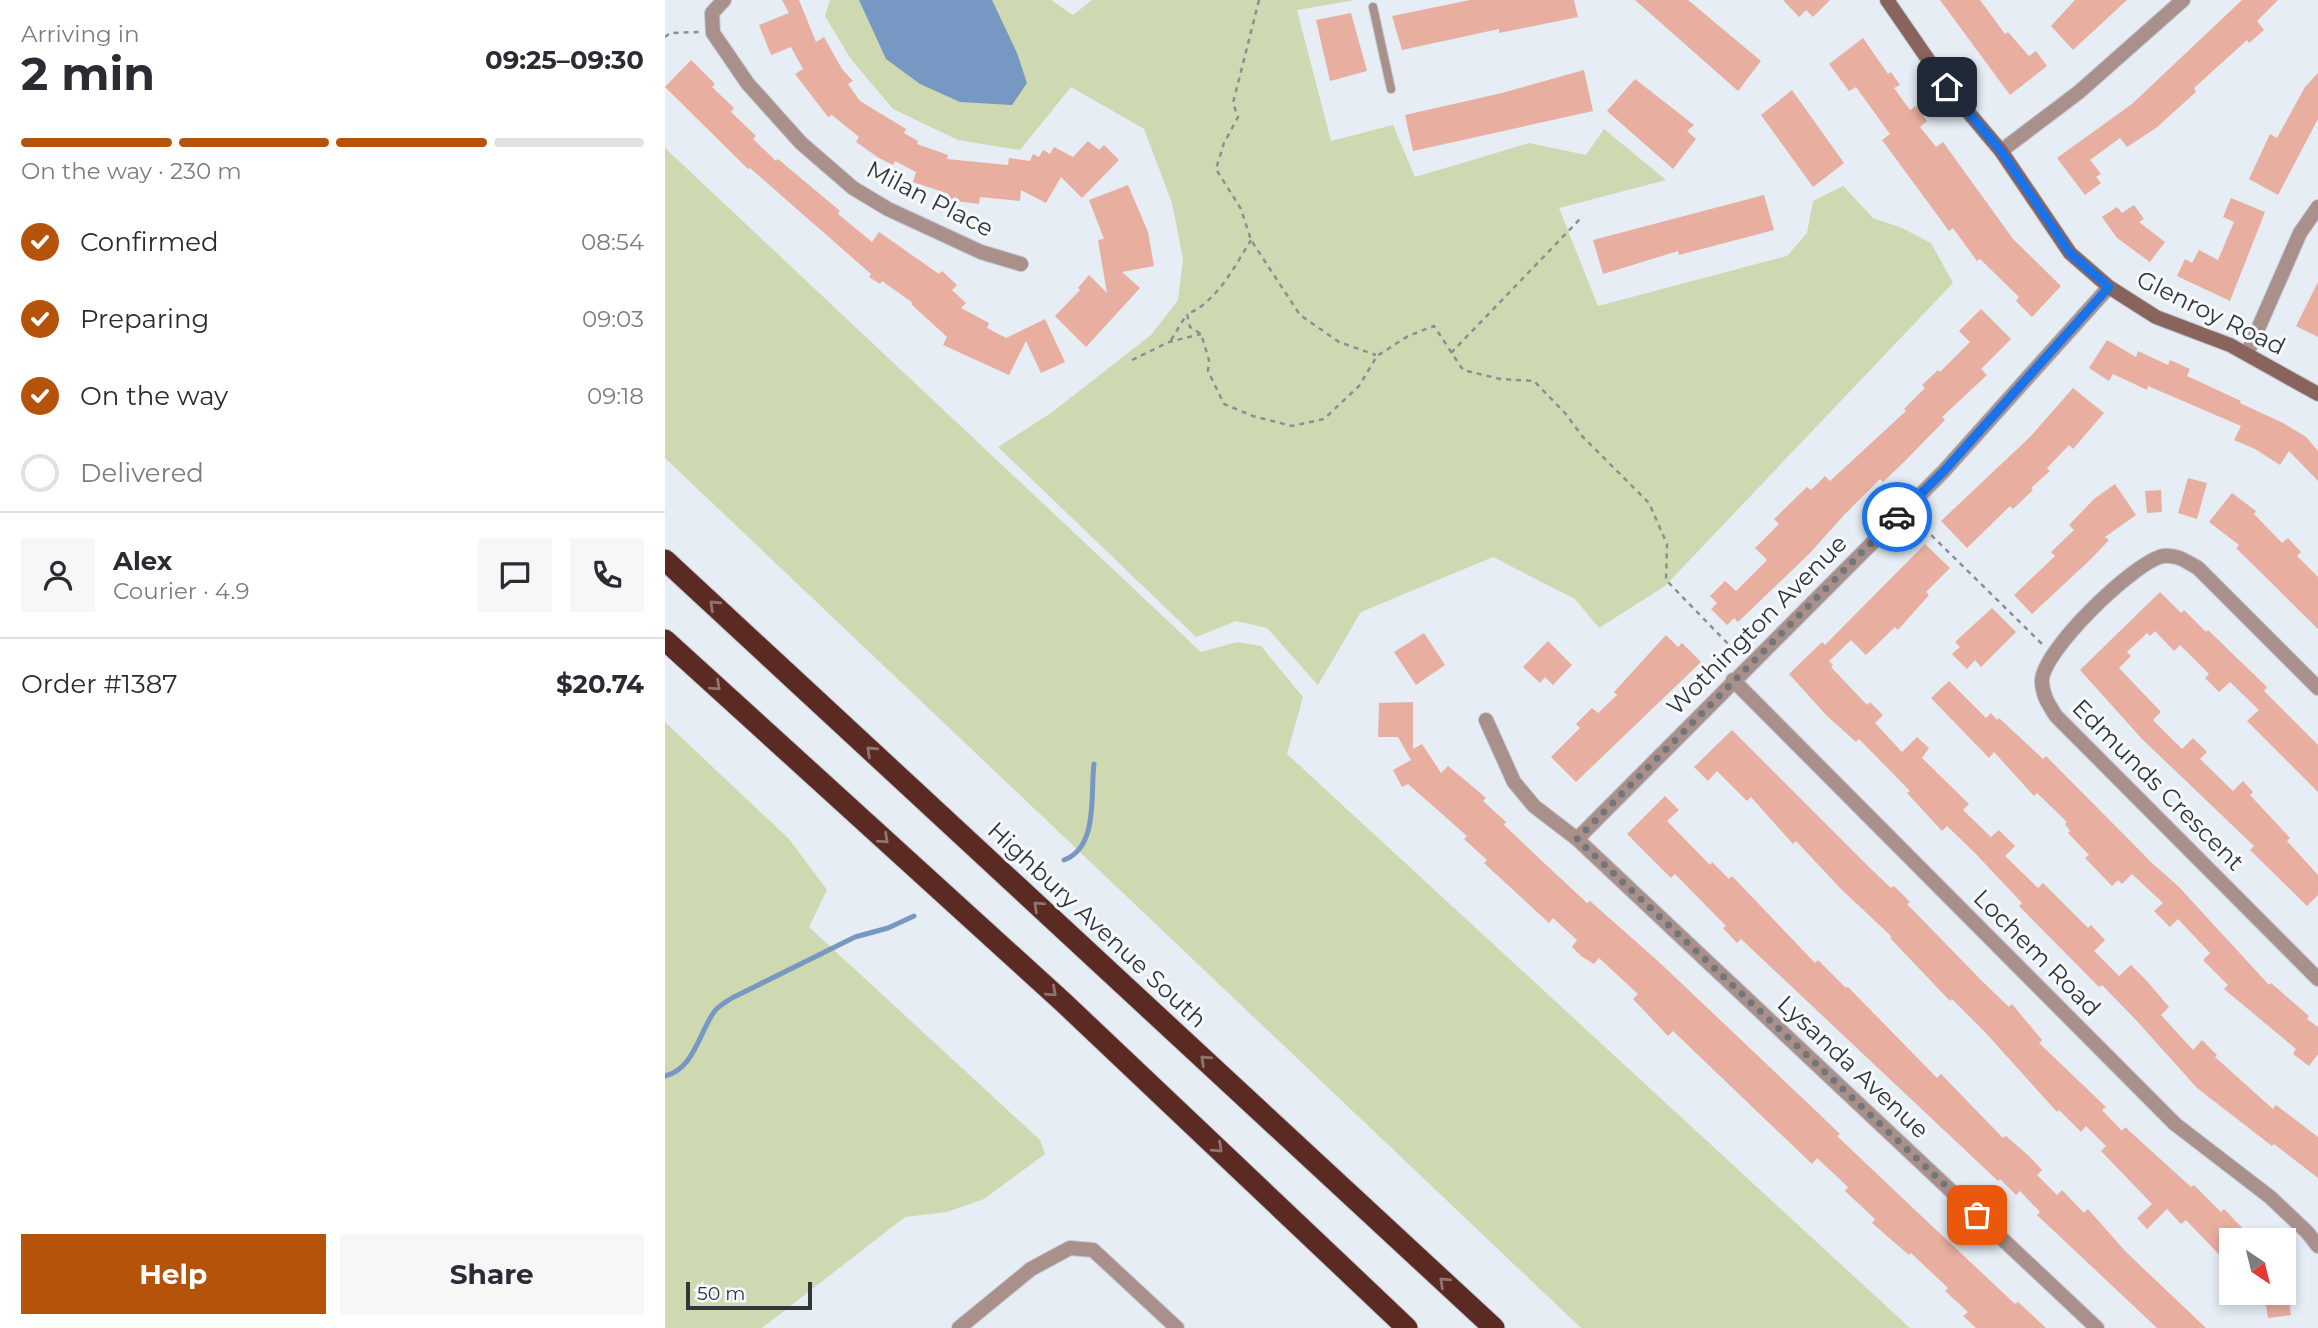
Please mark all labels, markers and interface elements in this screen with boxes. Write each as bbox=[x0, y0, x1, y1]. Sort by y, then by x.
text: Arriving in bbox=[21, 20, 140, 48]
text: 09:25–09:30 bbox=[485, 44, 644, 76]
text: 2 min bbox=[21, 45, 155, 102]
pin bbox=[1917, 57, 1977, 117]
icon: home bbox=[1928, 68, 1966, 106]
street label: Milan Place bbox=[862, 154, 998, 243]
text: On the way · 230 m bbox=[21, 157, 242, 185]
icon: check bbox=[21, 223, 59, 261]
text: Confirmed bbox=[80, 226, 219, 258]
text: 08:54 bbox=[581, 228, 644, 256]
street label: Glenroy Road bbox=[2132, 264, 2290, 361]
icon: check bbox=[21, 300, 59, 338]
text: Preparing bbox=[80, 303, 209, 335]
text: 09:03 bbox=[582, 305, 644, 333]
icon: check bbox=[21, 377, 59, 415]
text: On the way bbox=[80, 380, 228, 412]
text: 09:18 bbox=[587, 382, 644, 410]
text: Delivered bbox=[80, 457, 204, 489]
courier bbox=[1862, 482, 1932, 552]
icon: car bbox=[1878, 498, 1916, 536]
street label: Wothington Avenue bbox=[1661, 529, 1853, 721]
button: person bbox=[21, 538, 95, 612]
button: chat bbox=[478, 538, 552, 612]
button: phone bbox=[570, 538, 644, 612]
text: Alex bbox=[113, 545, 172, 577]
text: Courier · 4.9 bbox=[113, 577, 249, 605]
one-way arrow bbox=[709, 601, 722, 614]
text: Order #1387 bbox=[21, 668, 178, 700]
text: $20.74 bbox=[556, 668, 644, 700]
one-way arrow bbox=[707, 678, 720, 690]
street label: Edmunds Crescent bbox=[2067, 693, 2250, 877]
one-way arrow bbox=[866, 747, 879, 759]
street label: Highbury Avenue South bbox=[982, 816, 1213, 1034]
one-way arrow bbox=[876, 831, 889, 843]
street label: Lochem Road bbox=[1968, 883, 2107, 1022]
one-way arrow bbox=[1033, 901, 1046, 914]
one-way arrow bbox=[1044, 984, 1057, 996]
street label: Lysanda Avenue bbox=[1772, 989, 1935, 1144]
one-way arrow bbox=[1200, 1056, 1213, 1069]
one-way arrow bbox=[1209, 1140, 1222, 1153]
pin bbox=[1947, 1185, 2007, 1245]
icon: bag bbox=[1958, 1196, 1996, 1234]
north arrow bbox=[2219, 1228, 2296, 1306]
map controls bbox=[2219, 1228, 2296, 1305]
button: Help bbox=[21, 1234, 326, 1314]
button: Share bbox=[340, 1234, 644, 1314]
one-way arrow bbox=[1439, 1277, 1452, 1290]
scale bar bbox=[686, 1279, 812, 1311]
text: 50 m bbox=[697, 1282, 745, 1305]

